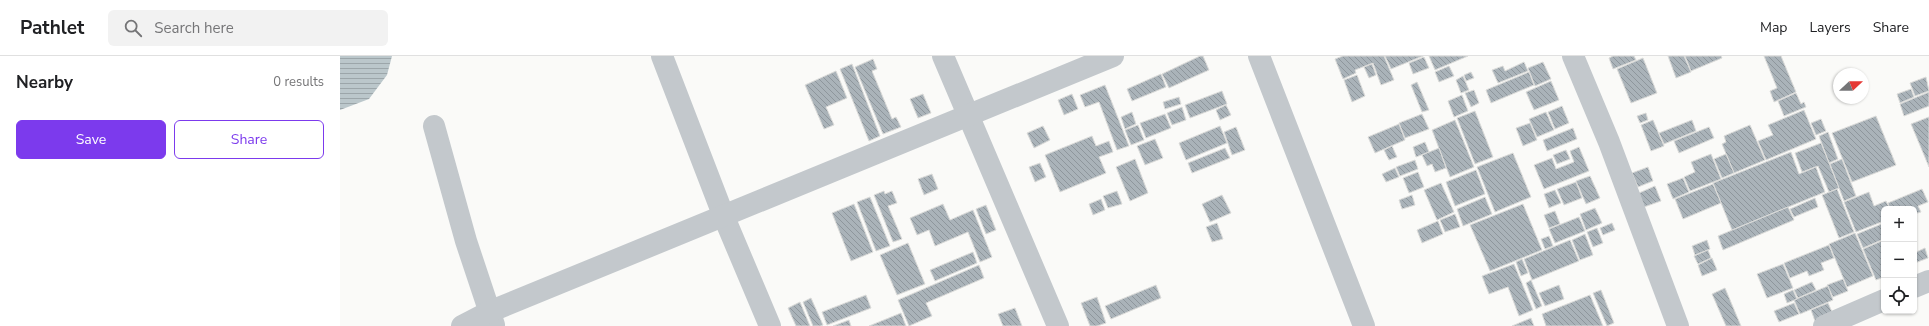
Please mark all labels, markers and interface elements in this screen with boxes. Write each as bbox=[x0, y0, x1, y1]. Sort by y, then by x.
search box bbox=[108, 10, 388, 46]
text: Pathlet bbox=[20, 15, 84, 41]
icon: search bbox=[122, 17, 144, 39]
text: Search here bbox=[154, 18, 234, 38]
text: Map bbox=[1760, 18, 1787, 37]
text: Layers bbox=[1809, 18, 1851, 37]
text: Share bbox=[1873, 18, 1909, 37]
north arrow bbox=[1833, 68, 1869, 104]
text: Nearby bbox=[16, 71, 73, 94]
text: 0 results bbox=[273, 73, 324, 91]
button: Save bbox=[16, 120, 166, 159]
button: Share bbox=[174, 120, 324, 159]
map controls bbox=[1881, 206, 1917, 314]
button: + bbox=[1881, 206, 1917, 242]
button: − bbox=[1881, 242, 1917, 278]
button: locate bbox=[1881, 278, 1917, 314]

